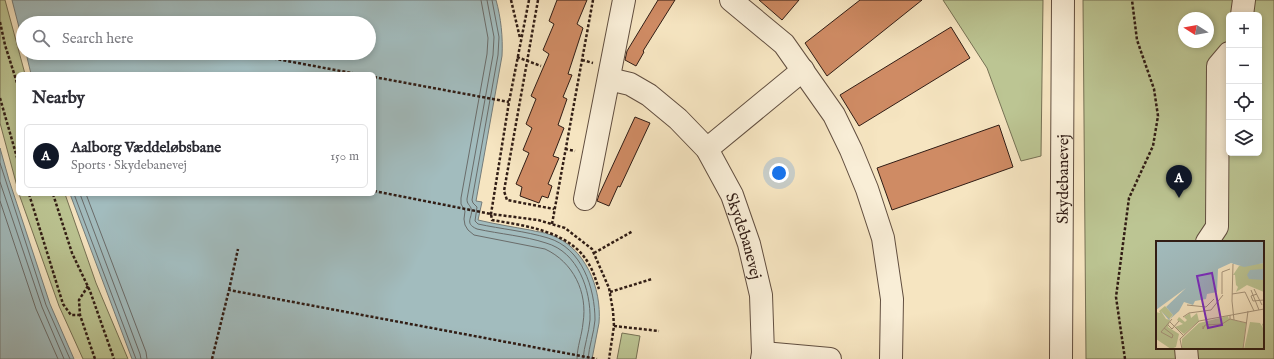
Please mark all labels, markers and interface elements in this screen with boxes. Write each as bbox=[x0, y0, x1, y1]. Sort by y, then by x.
north arrow bbox=[1178, 12, 1214, 48]
map controls bbox=[1226, 12, 1262, 156]
button: + bbox=[1226, 12, 1262, 48]
search box bbox=[16, 16, 376, 60]
icon: search bbox=[30, 27, 52, 49]
text: Search here bbox=[62, 29, 133, 48]
button: − bbox=[1226, 48, 1262, 84]
button: locate bbox=[1226, 84, 1262, 120]
text: Nearby bbox=[32, 88, 85, 109]
button: layers bbox=[1226, 120, 1262, 156]
street label: Skydebanevej bbox=[1054, 134, 1074, 224]
text: Aalborg Væddeløbsbane bbox=[71, 138, 221, 157]
text: A bbox=[42, 148, 50, 165]
text: 150 m bbox=[330, 148, 359, 165]
text: Sports · Skydebanevej bbox=[71, 157, 187, 174]
your location bbox=[769, 163, 789, 183]
pin: A bbox=[1166, 165, 1192, 198]
street label: Skydebanevej bbox=[720, 190, 765, 282]
inset map bbox=[1156, 241, 1264, 349]

